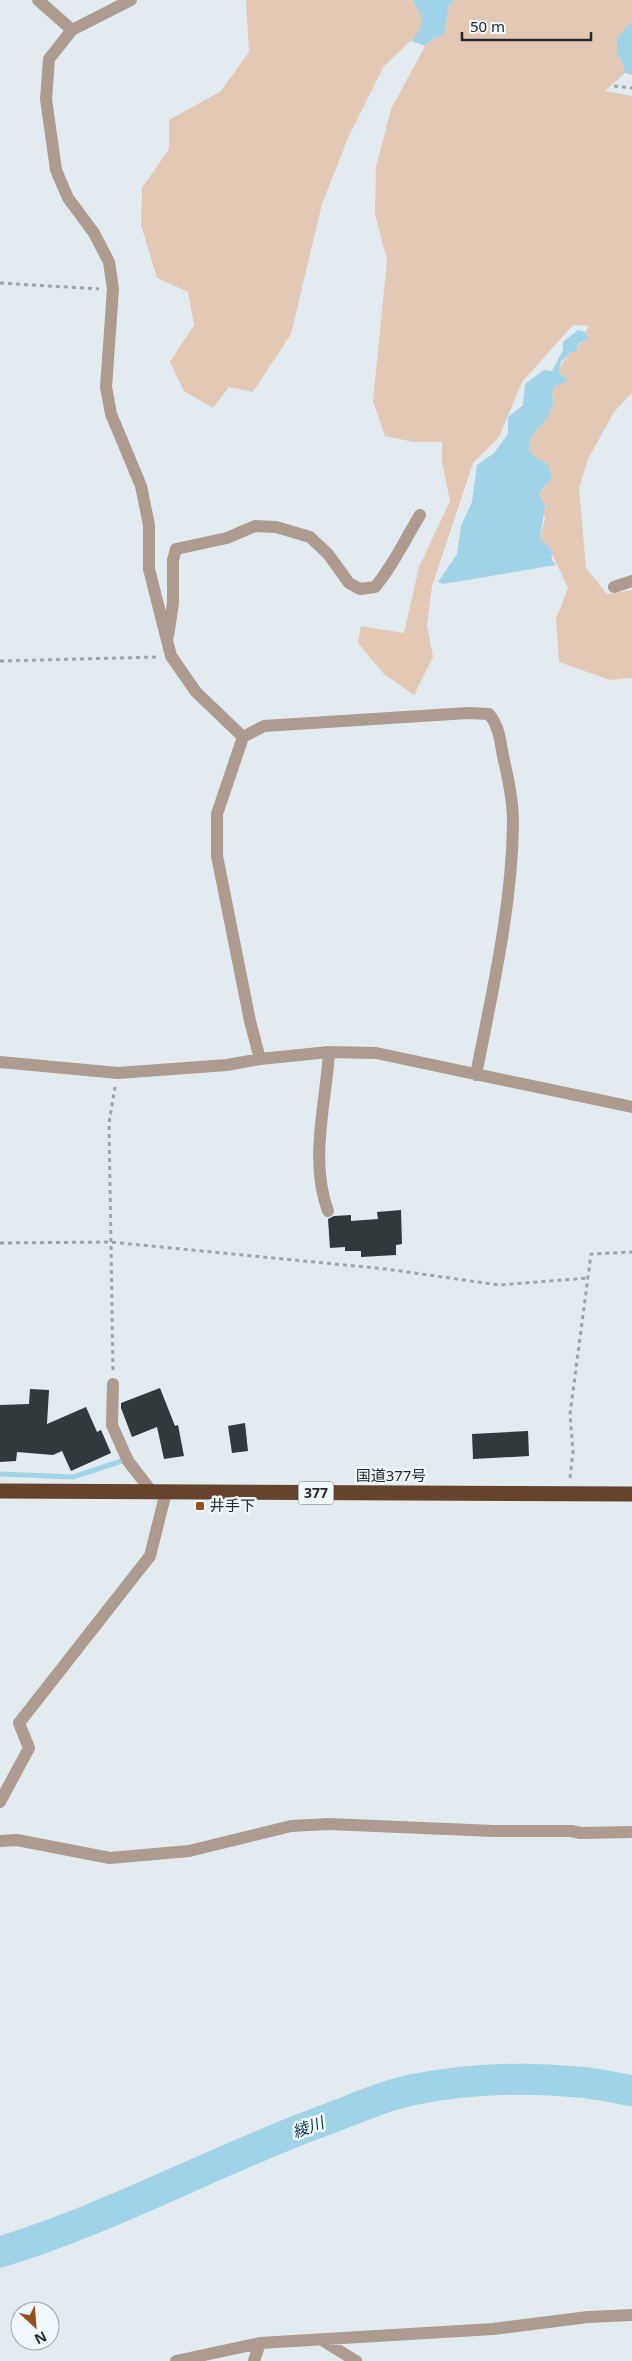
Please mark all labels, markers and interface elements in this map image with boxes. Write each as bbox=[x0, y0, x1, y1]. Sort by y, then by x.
scale bar bbox=[462, 10, 591, 42]
text: 50 m bbox=[470, 16, 505, 36]
street label: 国道377号 bbox=[356, 1465, 426, 1485]
road number: 377 bbox=[298, 1482, 334, 1505]
place label: 井手下 bbox=[210, 1495, 255, 1515]
marker: 井手下 bbox=[194, 1500, 206, 1512]
water label: 綾川 bbox=[289, 2111, 329, 2143]
north arrow bbox=[10, 2301, 60, 2351]
text: N bbox=[32, 2327, 50, 2349]

